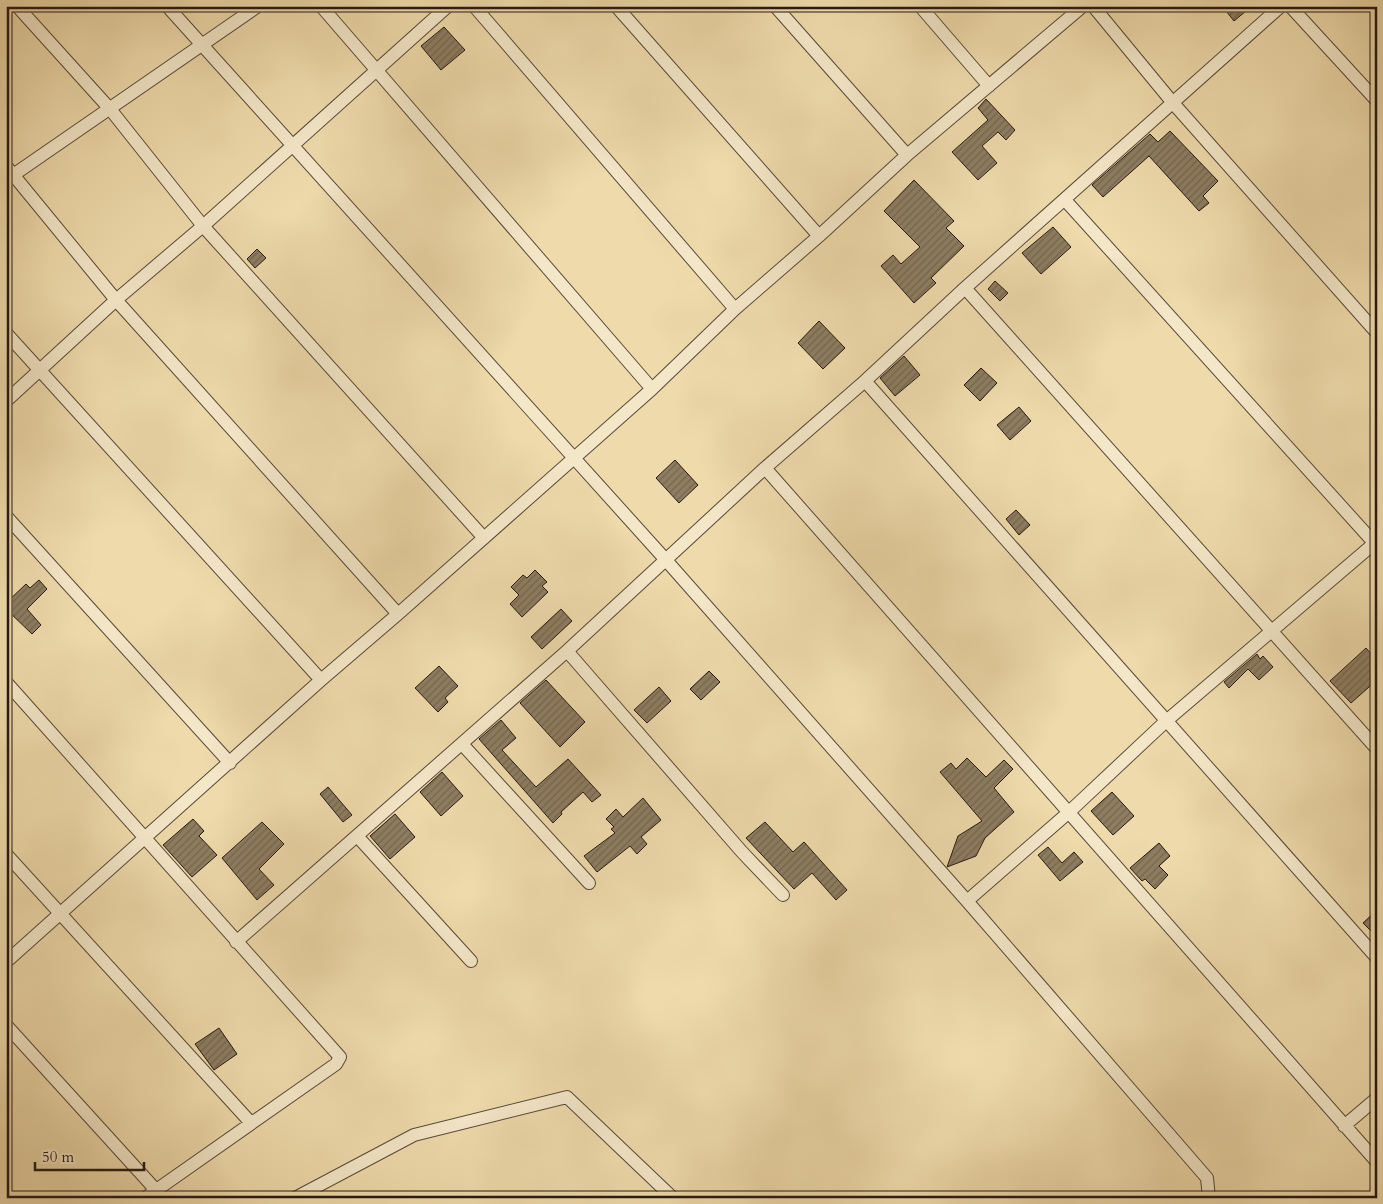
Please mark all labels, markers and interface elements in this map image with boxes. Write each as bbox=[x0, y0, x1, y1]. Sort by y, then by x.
scale bar bbox=[35, 1139, 144, 1171]
text: 50 m bbox=[42, 1147, 74, 1167]

